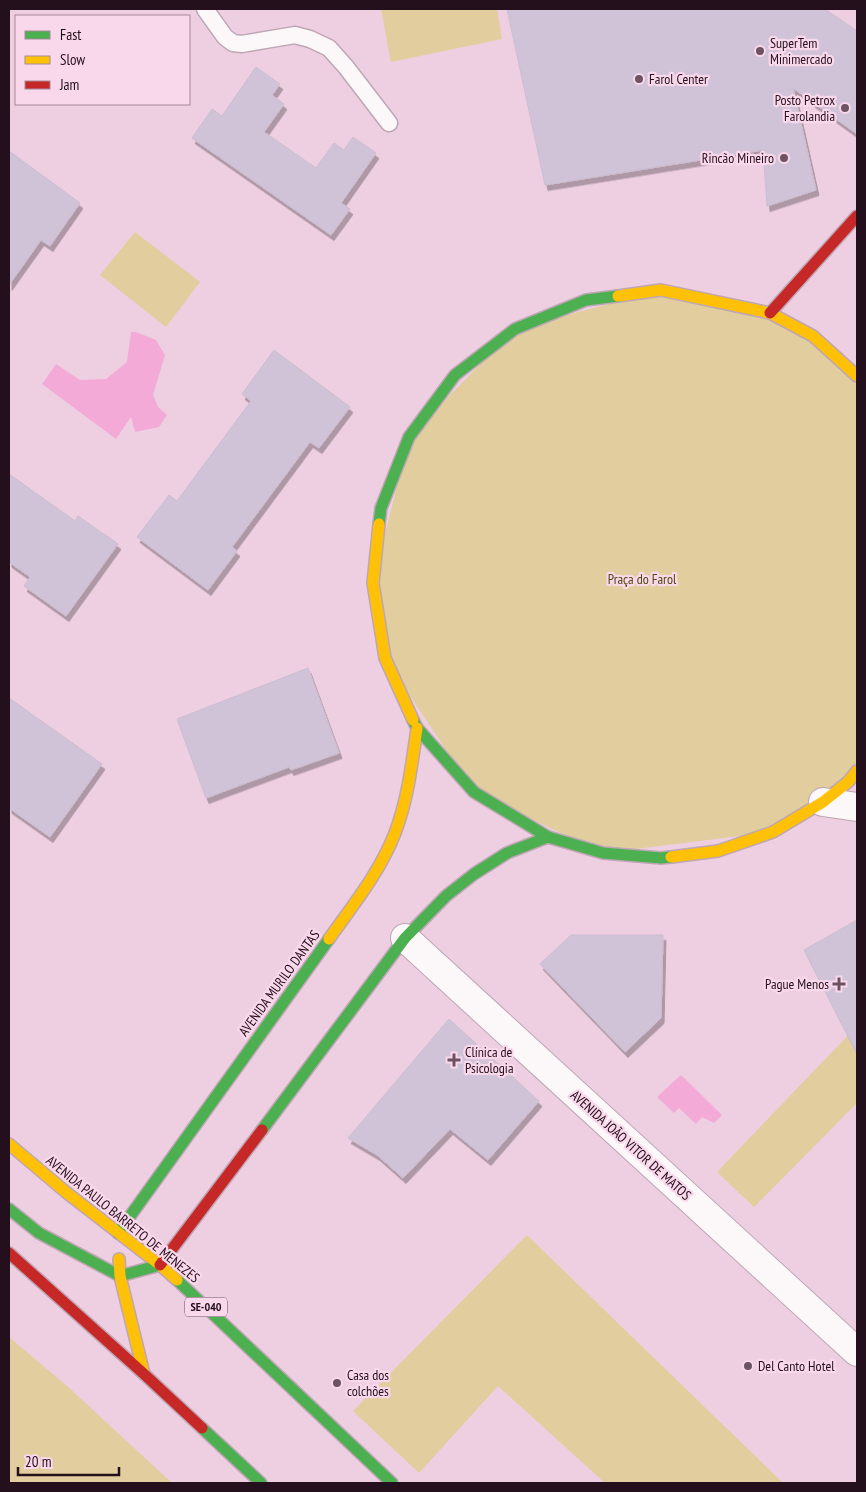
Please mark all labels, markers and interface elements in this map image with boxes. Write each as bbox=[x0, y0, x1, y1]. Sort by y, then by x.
legend bbox=[15, 15, 190, 105]
text: Fast bbox=[60, 25, 81, 44]
place label: SuperTem Minimercado bbox=[770, 34, 833, 68]
marker: SuperTem Minimercado bbox=[754, 45, 766, 57]
text: Slow bbox=[60, 50, 85, 69]
place label: Farol Center bbox=[649, 70, 708, 88]
marker: Farol Center bbox=[633, 73, 645, 85]
text: Jam bbox=[59, 75, 79, 94]
place label: Posto Petrox Farolandia bbox=[775, 91, 835, 125]
marker: Posto Petrox Farolandia bbox=[839, 102, 851, 114]
place label: Rincão Mineiro bbox=[702, 149, 774, 167]
marker: Rincão Mineiro bbox=[778, 152, 790, 164]
park label: Praça do Farol bbox=[608, 570, 677, 588]
street label: AVENIDA MURILO DANTAS bbox=[234, 926, 324, 1040]
place label: Pague Menos bbox=[765, 975, 829, 993]
marker: Pague Menos bbox=[833, 978, 845, 990]
place label: Clínica de Psicologia bbox=[465, 1043, 514, 1077]
marker: Clínica de Psicologia bbox=[447, 1053, 461, 1067]
street label: AVENIDA JOÃO VITOR DE MATOS bbox=[567, 1086, 695, 1204]
street label: AVENIDA PAULO BARRETO DE MENEZES bbox=[42, 1151, 204, 1287]
road number: SE-040 bbox=[185, 1298, 227, 1316]
place label: Del Canto Hotel bbox=[758, 1357, 835, 1375]
marker: Del Canto Hotel bbox=[742, 1360, 754, 1372]
place label: Casa dos colchões bbox=[347, 1366, 389, 1400]
marker: Casa dos colchões bbox=[331, 1377, 343, 1389]
scale bar bbox=[18, 1444, 119, 1476]
text: 20 m bbox=[25, 1452, 51, 1471]

